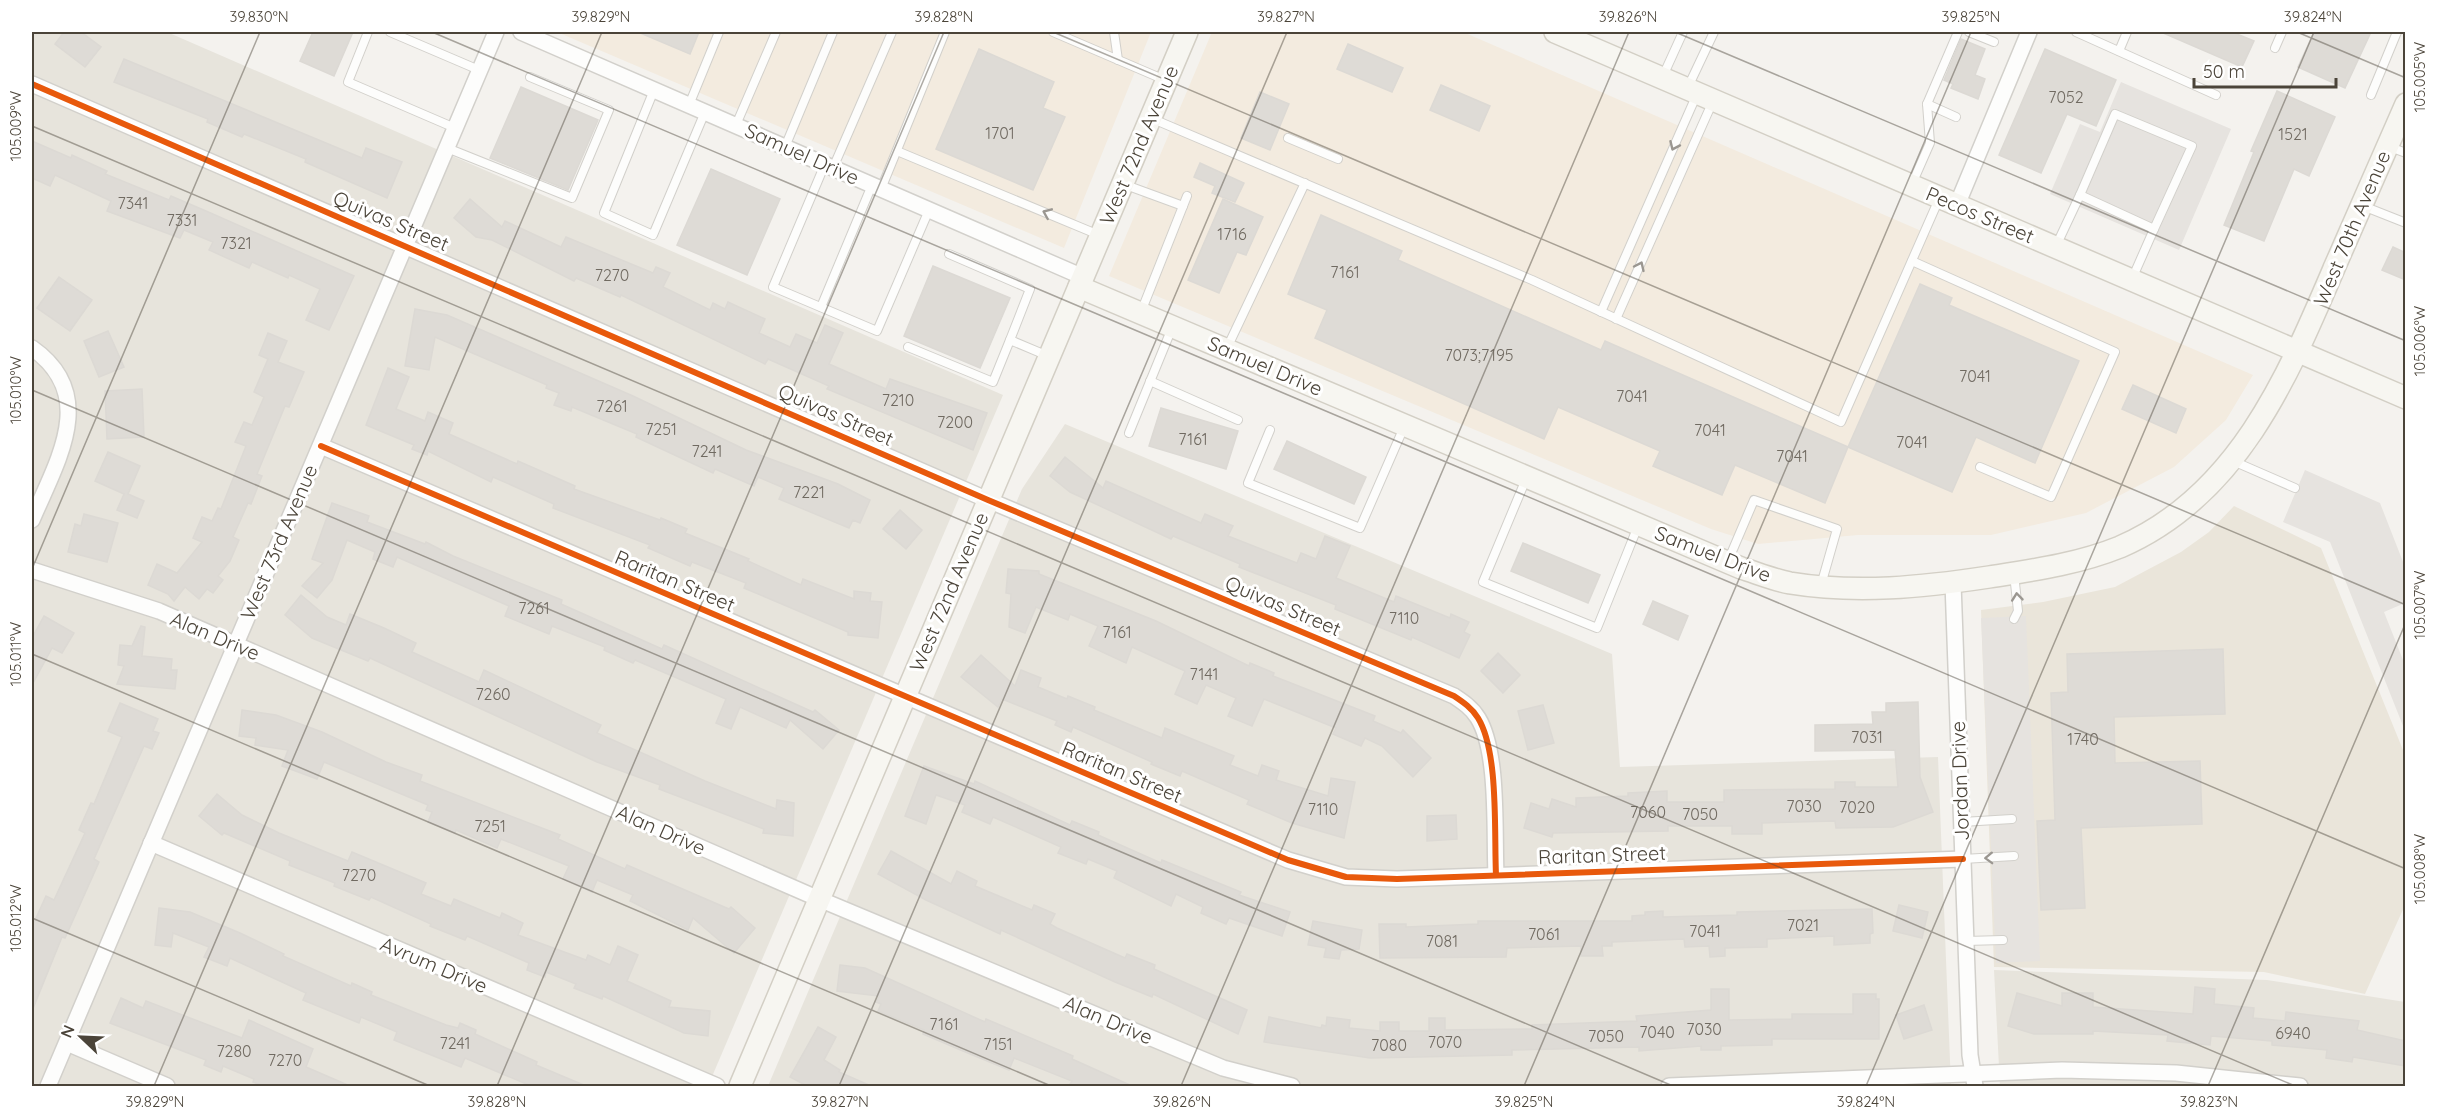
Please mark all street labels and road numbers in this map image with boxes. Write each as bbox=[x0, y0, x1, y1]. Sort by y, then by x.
street label: West 72nd Avenue bbox=[1094, 61, 1183, 228]
street label: Samuel Drive bbox=[741, 117, 863, 190]
street label: West 70th Avenue bbox=[2308, 146, 2395, 309]
street label: Pecos Street bbox=[1922, 181, 2038, 249]
street label: Quivas Street bbox=[330, 185, 453, 256]
street label: Samuel Drive bbox=[1204, 330, 1326, 401]
street label: Quivas Street bbox=[775, 378, 898, 451]
street label: West 73rd Avenue bbox=[235, 461, 322, 623]
street label: West 72nd Avenue bbox=[904, 508, 993, 675]
street label: Samuel Drive bbox=[1652, 520, 1775, 587]
street label: Raritan Street bbox=[611, 544, 739, 617]
street label: Quivas Street bbox=[1222, 570, 1345, 641]
street label: Alan Drive bbox=[167, 606, 264, 666]
street label: Jordan Drive bbox=[1945, 721, 1974, 842]
street label: Raritan Street bbox=[1058, 735, 1186, 808]
street label: Alan Drive bbox=[613, 799, 710, 860]
street label: Raritan Street bbox=[1537, 840, 1667, 869]
street label: Avrum Drive bbox=[377, 931, 491, 998]
street label: Alan Drive bbox=[1060, 990, 1157, 1050]

